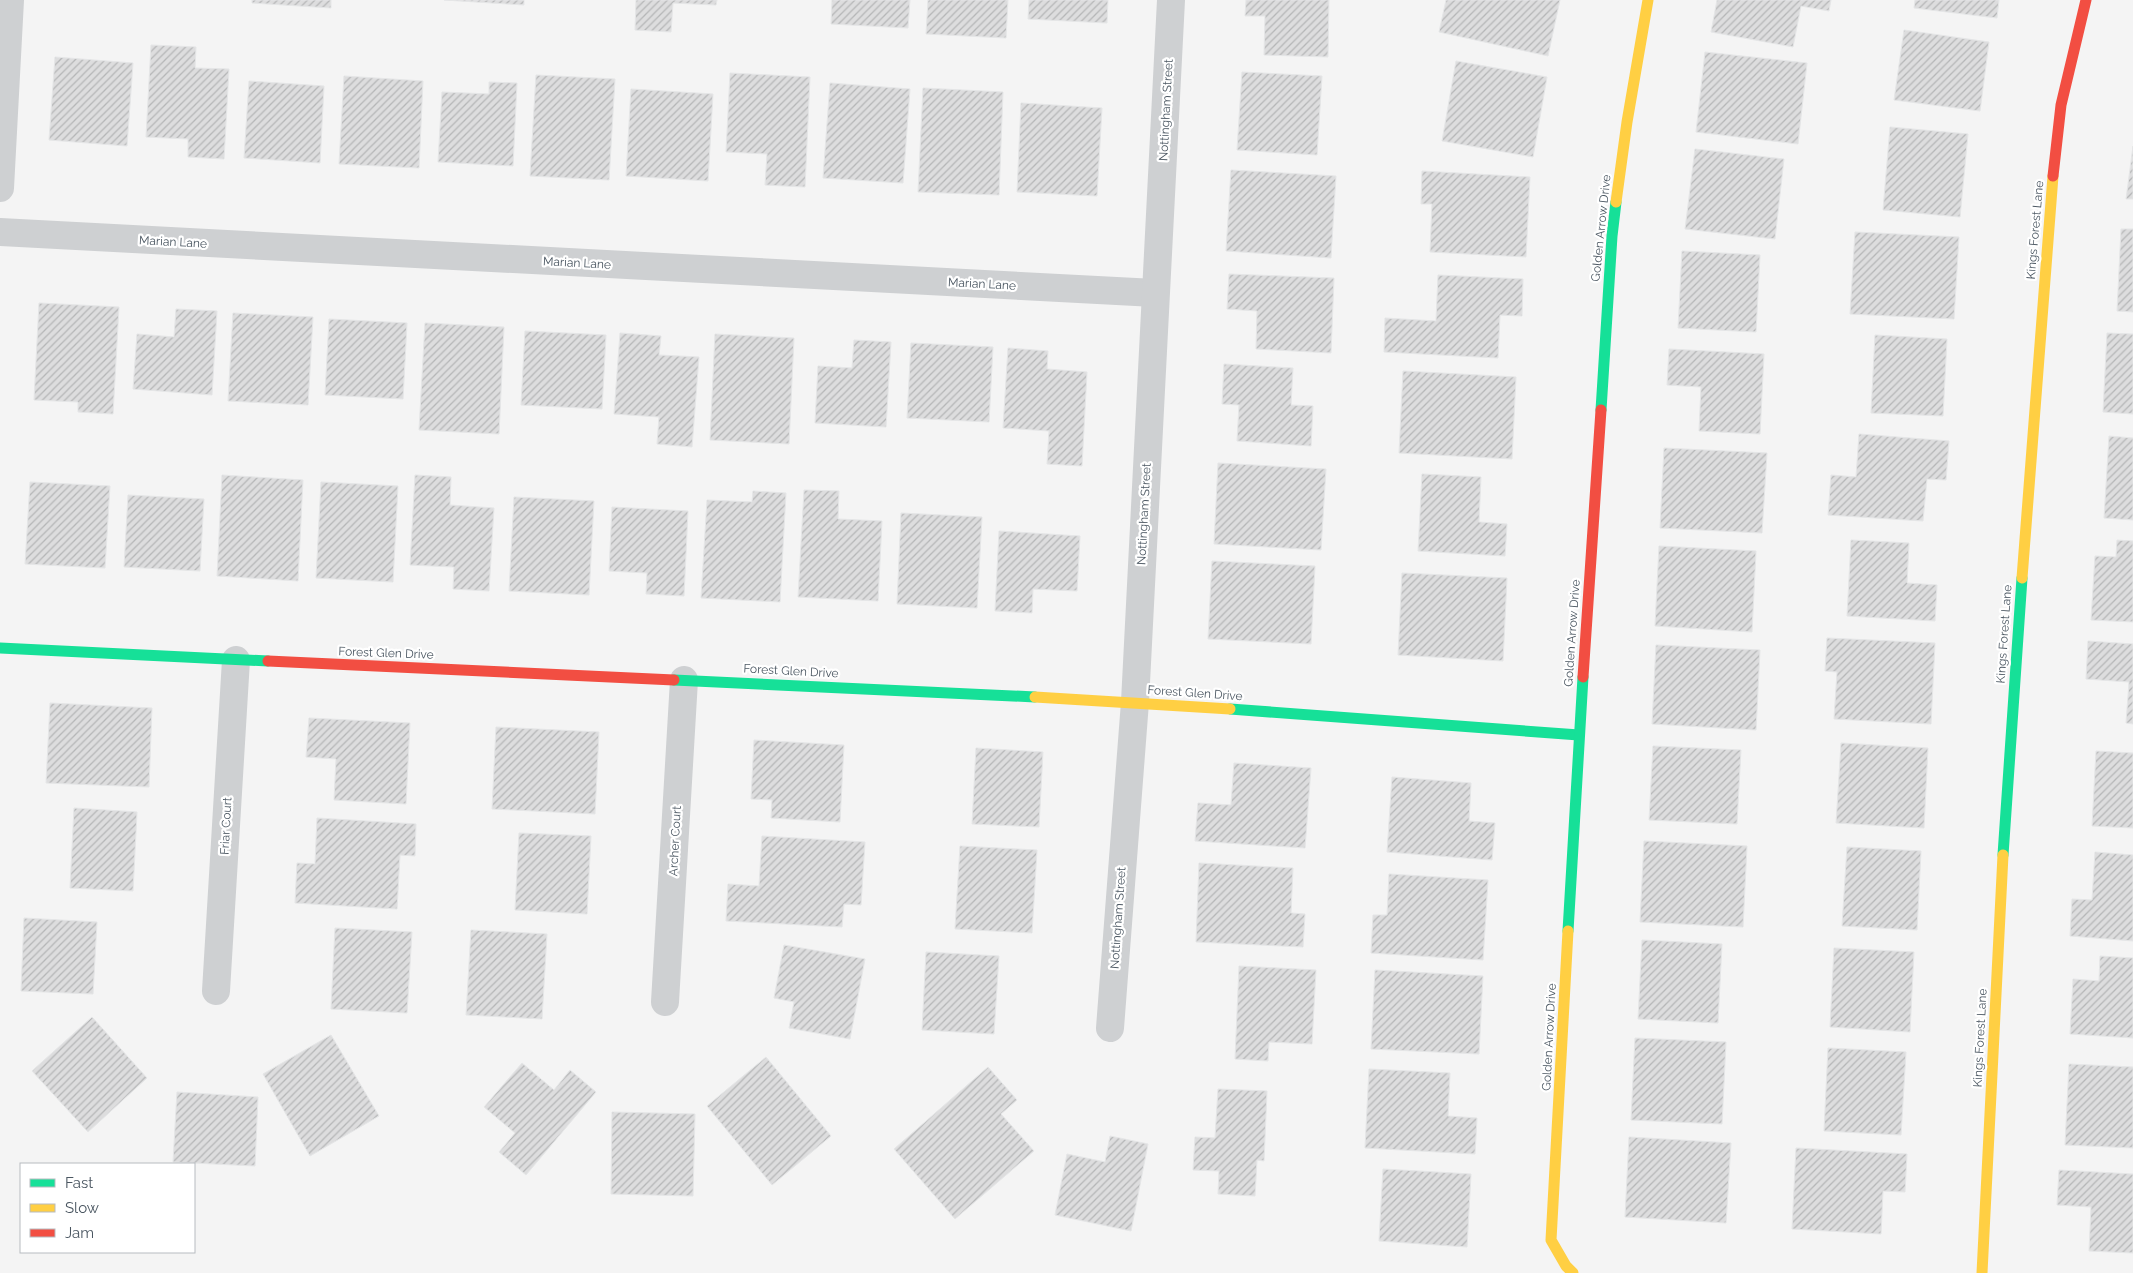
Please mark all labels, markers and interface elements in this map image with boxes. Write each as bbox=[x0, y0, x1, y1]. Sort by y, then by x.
street label: Nottingham Street bbox=[1156, 59, 1176, 161]
street label: Golden Arrow Drive bbox=[1588, 174, 1614, 282]
street label: Kings Forest Lane bbox=[2024, 180, 2046, 280]
street label: Marian Lane bbox=[139, 233, 207, 251]
street label: Marian Lane bbox=[543, 254, 611, 272]
street label: Marian Lane bbox=[948, 275, 1016, 293]
street label: Nottingham Street bbox=[1134, 463, 1154, 565]
street label: Golden Arrow Drive bbox=[1561, 579, 1583, 687]
street label: Kings Forest Lane bbox=[1994, 584, 2014, 684]
street label: Forest Glen Drive bbox=[338, 644, 434, 662]
street label: Forest Glen Drive bbox=[743, 662, 839, 680]
street label: Forest Glen Drive bbox=[1147, 683, 1243, 703]
street label: Friar Court bbox=[217, 797, 235, 855]
street label: Archer Court bbox=[666, 805, 684, 877]
street label: Nottingham Street bbox=[1107, 867, 1129, 969]
street label: Golden Arrow Drive bbox=[1539, 983, 1559, 1091]
street label: Kings Forest Lane bbox=[1970, 988, 1990, 1088]
legend bbox=[20, 1163, 195, 1253]
text: Fast bbox=[65, 1174, 93, 1192]
text: Slow bbox=[65, 1199, 99, 1217]
text: Jam bbox=[65, 1224, 94, 1242]

